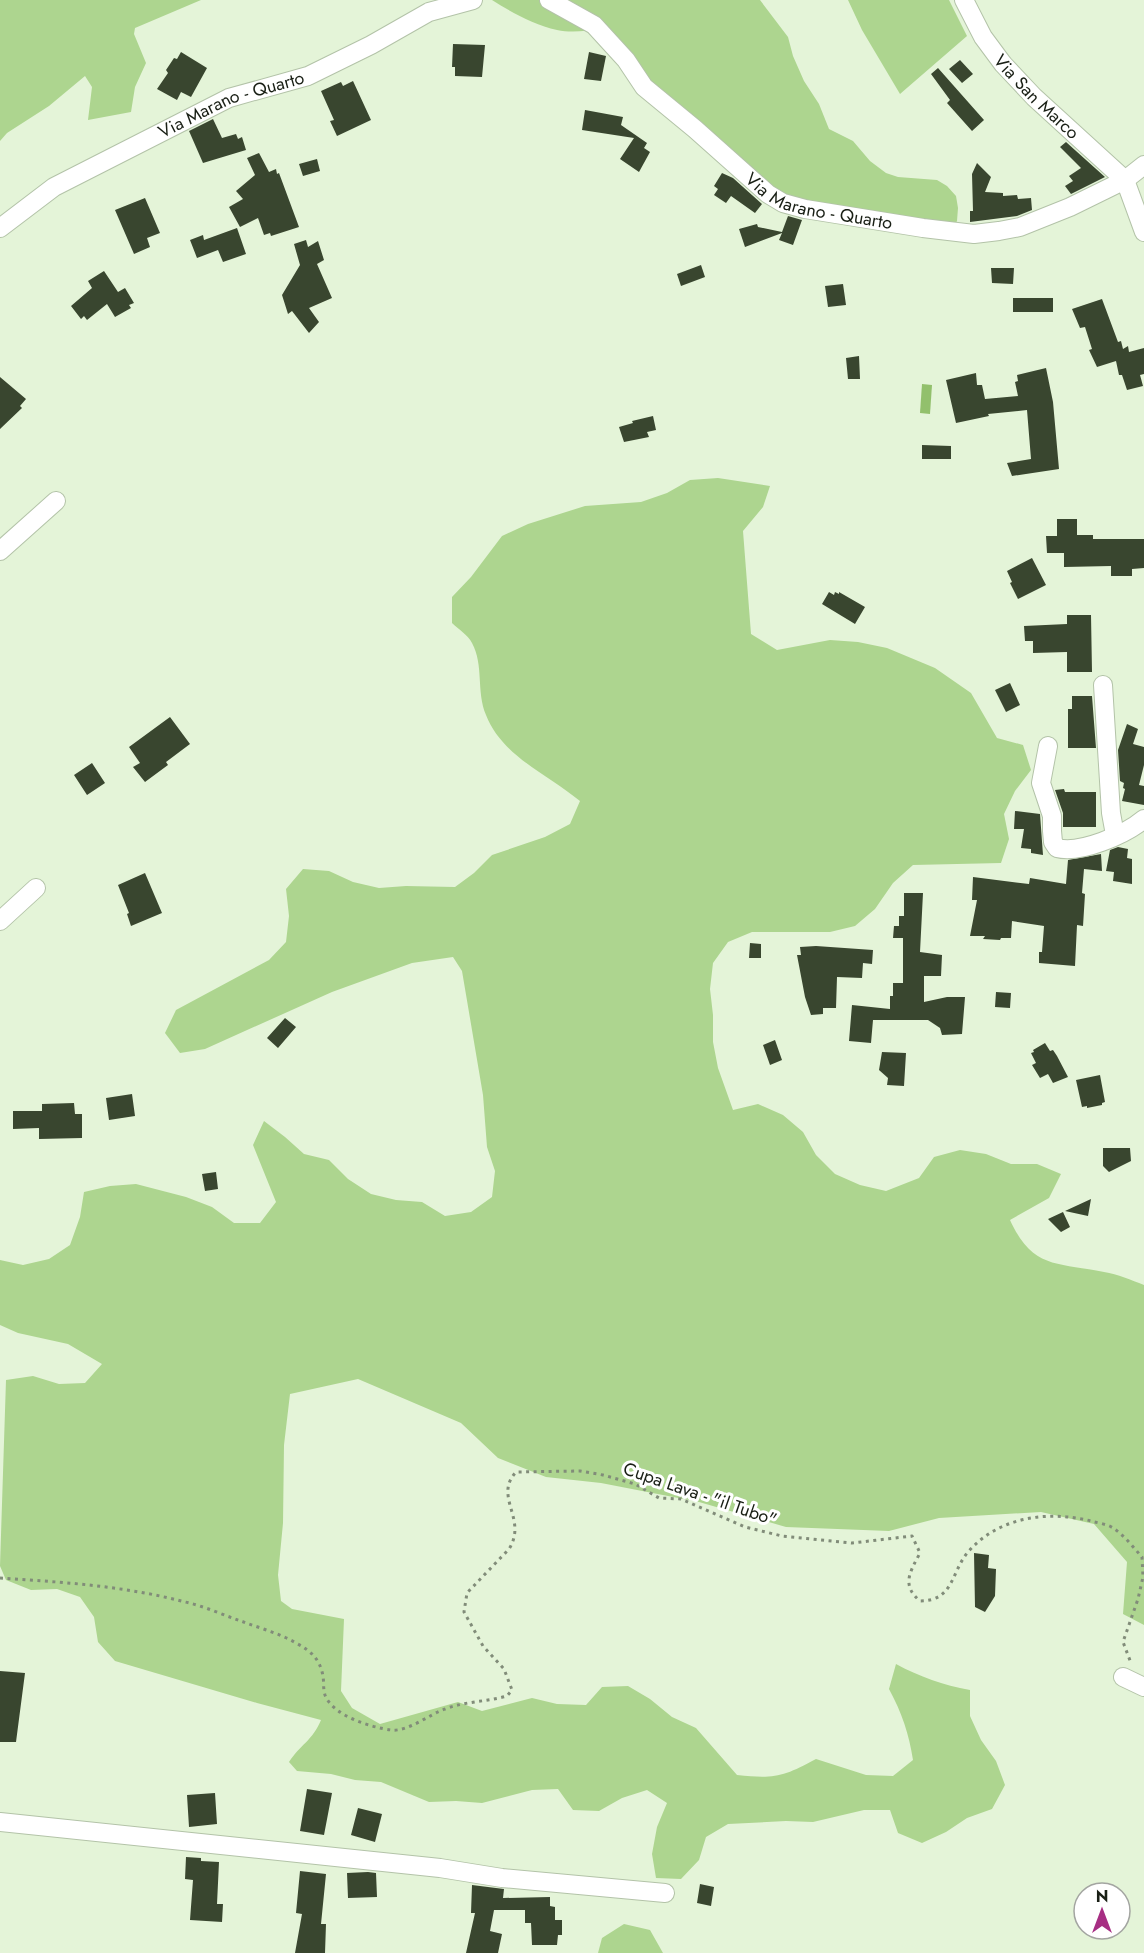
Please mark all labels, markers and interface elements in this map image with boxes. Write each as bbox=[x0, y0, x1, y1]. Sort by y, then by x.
street label: Via San Marco bbox=[987, 49, 1085, 145]
street label: Via Marano - Quarto bbox=[154, 65, 307, 145]
street label: Via Marano - Quarto bbox=[739, 166, 894, 236]
street label: Cupa Lava - "il Tubo" bbox=[620, 1456, 780, 1532]
north arrow bbox=[1072, 1881, 1132, 1941]
text: N bbox=[1096, 1885, 1108, 1908]

